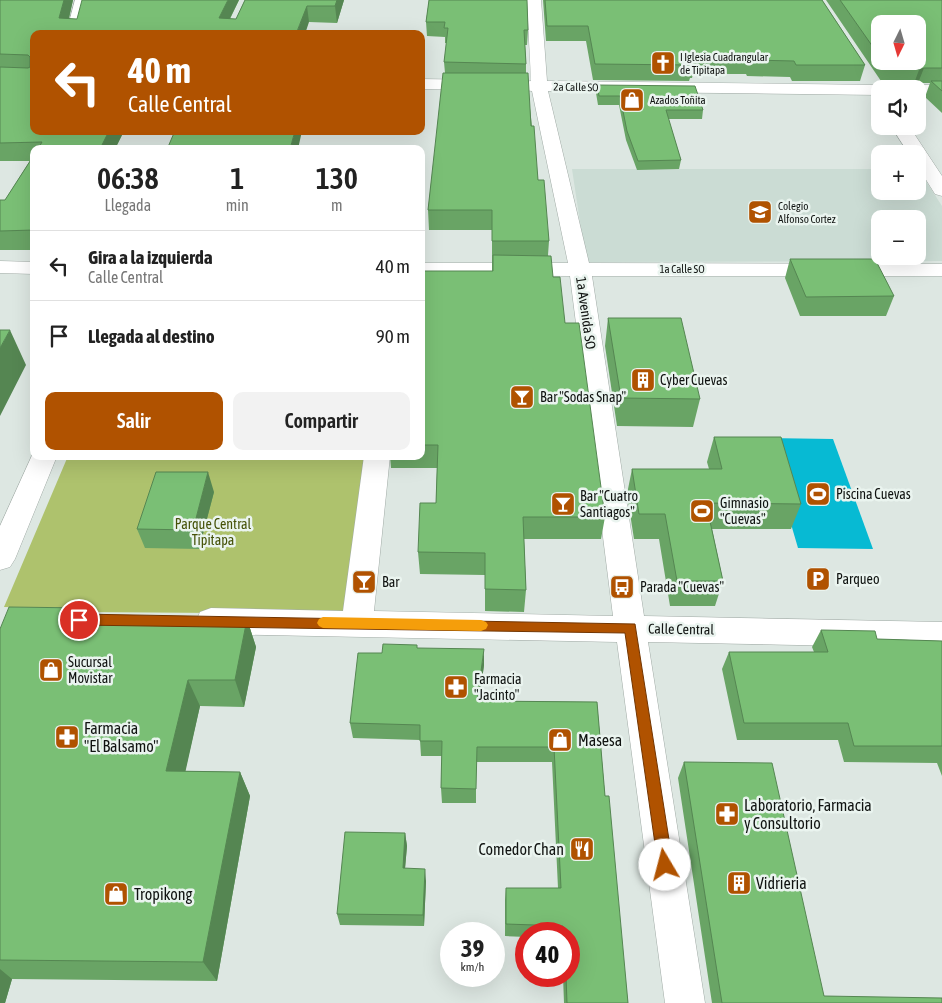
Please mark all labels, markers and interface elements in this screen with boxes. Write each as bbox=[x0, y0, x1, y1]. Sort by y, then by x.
north arrow bbox=[871, 15, 926, 70]
map controls bbox=[871, 15, 926, 265]
icon: left bbox=[45, 50, 110, 115]
text: 40 m bbox=[128, 50, 191, 90]
church icon: I Iglesia Cuadrangular de Tipitapa bbox=[650, 50, 676, 76]
place label: I Iglesia Cuadrangular de Tipitapa bbox=[680, 51, 769, 76]
button: sound bbox=[871, 80, 926, 135]
street label: 2a Calle SO bbox=[553, 81, 599, 93]
shop icon: Azados Toñita bbox=[619, 87, 645, 113]
text: Calle Central bbox=[128, 91, 232, 117]
place label: Azados Toñita bbox=[650, 94, 706, 106]
button: + bbox=[871, 145, 926, 200]
text: 06:38 bbox=[97, 161, 159, 195]
text: 1 bbox=[230, 161, 244, 195]
text: 130 bbox=[316, 161, 358, 195]
text: Llegada bbox=[105, 196, 151, 214]
text: min bbox=[226, 196, 249, 214]
text: m bbox=[331, 196, 343, 214]
school or university icon: Colegio Alfonso Cortez bbox=[747, 199, 773, 225]
place label: Colegio Alfonso Cortez bbox=[778, 200, 836, 225]
button: − bbox=[871, 210, 926, 265]
text: Gira a la izquierda bbox=[88, 246, 213, 268]
icon: left bbox=[45, 252, 73, 280]
text: 40 m bbox=[376, 255, 410, 277]
street label: 1a Calle SO bbox=[659, 263, 705, 275]
text: Calle Central bbox=[88, 268, 163, 286]
street label: 1a Avenida SO bbox=[573, 276, 599, 350]
icon: arrive bbox=[45, 322, 73, 350]
text: Llegada al destino bbox=[88, 325, 215, 347]
text: 90 m bbox=[376, 325, 410, 347]
building icon: Cyber Cuevas bbox=[630, 367, 656, 393]
place label: Cyber Cuevas bbox=[660, 372, 728, 388]
bar icon: Bar "Sodas Snap" bbox=[509, 384, 535, 410]
place label: Bar "Sodas Snap" bbox=[540, 389, 626, 405]
button: Salir bbox=[45, 392, 223, 450]
button: Compartir bbox=[233, 392, 410, 450]
sports icon: Piscina Cuevas bbox=[805, 481, 831, 507]
place label: Piscina Cuevas bbox=[836, 486, 911, 502]
place label: Bar "Cuatro Santiagos" bbox=[580, 488, 638, 520]
bar icon: Bar "Cuatro Santiagos" bbox=[550, 491, 576, 517]
place label: Gimnasio "Cuevas" bbox=[720, 495, 769, 527]
sports icon: Gimnasio "Cuevas" bbox=[689, 498, 715, 524]
park label: Parque Central Tipitapa bbox=[175, 516, 252, 548]
parking icon: Parqueo bbox=[805, 566, 831, 592]
bar icon: Bar bbox=[351, 569, 377, 595]
place label: Parqueo bbox=[836, 571, 879, 587]
place label: Bar bbox=[382, 574, 400, 590]
bus stop icon: Parada "Cuevas" bbox=[609, 574, 635, 600]
place label: Parada "Cuevas" bbox=[640, 579, 724, 595]
pin bbox=[58, 599, 100, 641]
icon: arrive bbox=[65, 606, 93, 634]
street label: Calle Central bbox=[648, 620, 714, 638]
place label: Sucursal Movistar bbox=[68, 654, 113, 686]
shop icon: Sucursal Movistar bbox=[38, 657, 64, 683]
place label: Farmacia "Jacinto" bbox=[474, 671, 522, 703]
pharmacy icon: Farmacia "Jacinto" bbox=[443, 674, 469, 700]
place label: Farmacia "El Balsamo" bbox=[84, 719, 158, 755]
pharmacy icon: Farmacia "El Balsamo" bbox=[54, 724, 80, 750]
shop icon: Masesa bbox=[547, 727, 573, 753]
place label: Masesa bbox=[578, 731, 622, 749]
place label: Laboratorio, Farmacia y Consultorio bbox=[744, 796, 872, 833]
pharmacy icon: Laboratorio, Farmacia y Consultorio bbox=[714, 801, 740, 827]
restaurant icon: Comedor Chan bbox=[569, 836, 595, 862]
position arrow bbox=[638, 838, 690, 890]
place label: Comedor Chan bbox=[478, 840, 564, 858]
building icon: Vidrieria bbox=[726, 870, 752, 896]
place label: Vidrieria bbox=[756, 874, 807, 892]
shop icon: Tropikong bbox=[103, 881, 129, 907]
place label: Tropikong bbox=[134, 885, 193, 904]
speed limit sign: 40 bbox=[515, 922, 580, 987]
text: 39 bbox=[461, 934, 484, 962]
text: km/h bbox=[461, 960, 484, 974]

